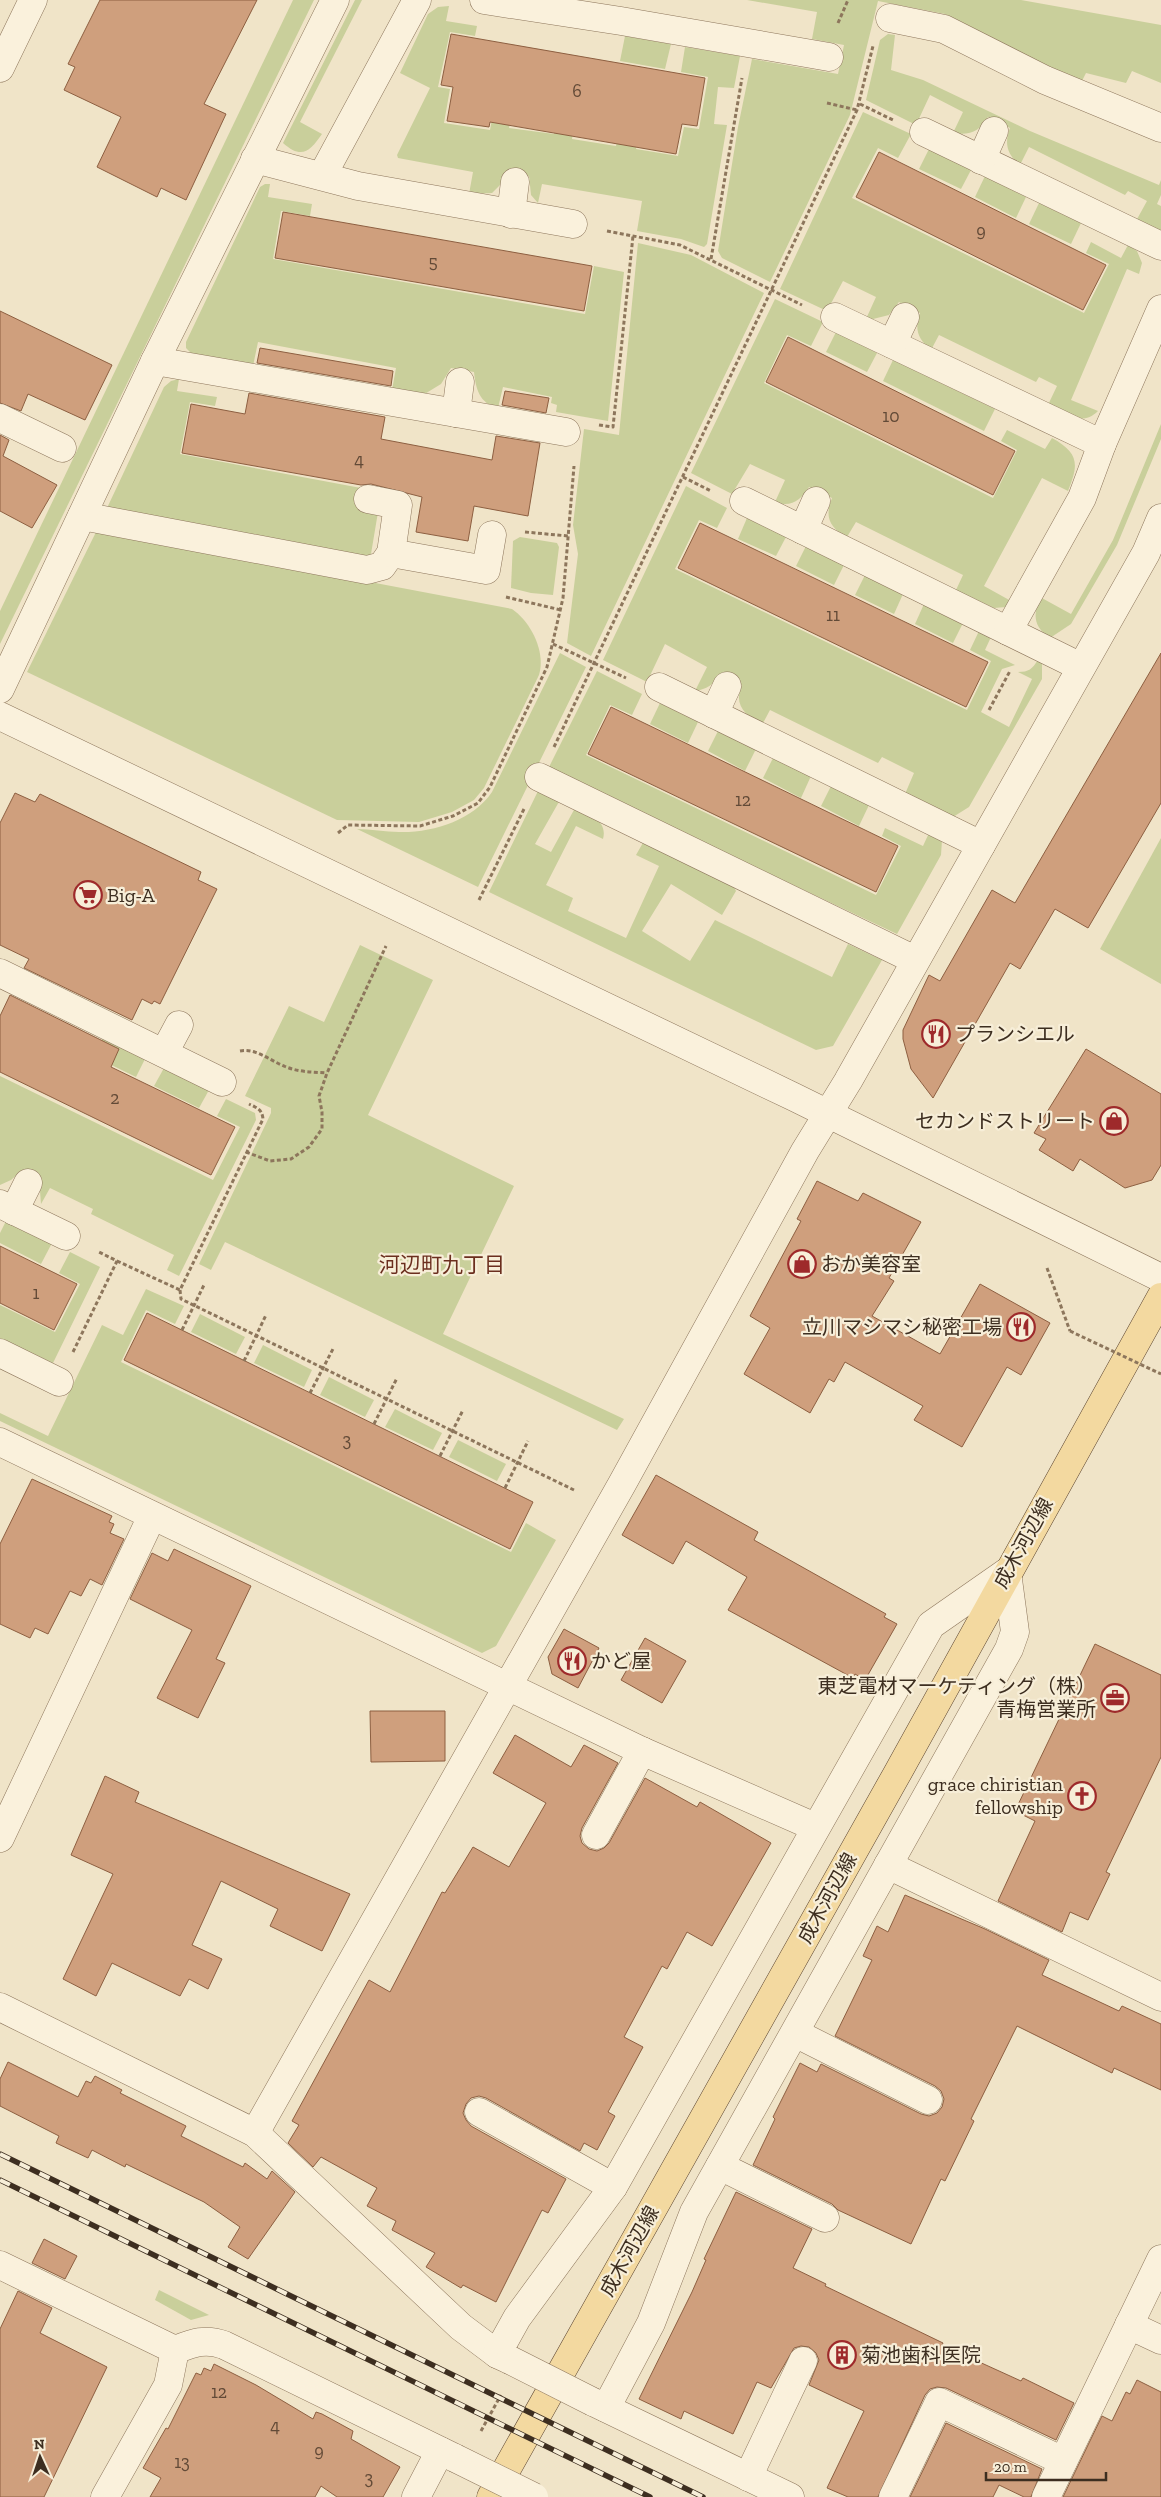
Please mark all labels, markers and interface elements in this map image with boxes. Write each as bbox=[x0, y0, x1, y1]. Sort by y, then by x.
house number: 6 bbox=[572, 80, 582, 102]
house number: 9 bbox=[976, 220, 986, 242]
house number: 5 bbox=[428, 251, 438, 273]
house number: 10 bbox=[882, 405, 900, 427]
house number: 4 bbox=[354, 449, 364, 471]
house number: 11 bbox=[826, 604, 840, 626]
house number: 12 bbox=[735, 789, 751, 811]
supermarket icon: Big-A bbox=[73, 880, 103, 910]
place label: Big-A bbox=[107, 883, 156, 907]
restaurant icon: プランシエル bbox=[921, 1019, 951, 1049]
place label: プランシエル bbox=[955, 1022, 1075, 1046]
house number: 2 bbox=[110, 1087, 120, 1109]
shop icon: セカンドストリート bbox=[1099, 1106, 1129, 1136]
place label: セカンドストリート bbox=[915, 1109, 1095, 1133]
shop icon: おか美容室 bbox=[787, 1249, 817, 1279]
district label: 河辺町九丁目 bbox=[379, 1252, 505, 1277]
place label: おか美容室 bbox=[821, 1252, 921, 1276]
house number: 1 bbox=[33, 1282, 40, 1304]
restaurant icon: 立川マシマシ秘密工場 bbox=[1006, 1312, 1036, 1342]
place label: 立川マシマシ秘密工場 bbox=[802, 1315, 1002, 1339]
house number: 3 bbox=[343, 1429, 352, 1451]
street label: 成木河辺線 bbox=[988, 1493, 1058, 1593]
restaurant icon: かど屋 bbox=[557, 1646, 587, 1676]
place label: かど屋 bbox=[591, 1649, 651, 1673]
place label: 東芝電材マーケティング（株） 青梅営業所 bbox=[818, 1674, 1096, 1721]
office icon: 東芝電材マーケティング（株） 青梅営業所 bbox=[1100, 1683, 1130, 1713]
place label: grace chiristian fellowship bbox=[928, 1772, 1064, 1819]
church icon: grace chiristian fellowship bbox=[1067, 1781, 1097, 1811]
street label: 成木河辺線 bbox=[792, 1848, 862, 1948]
street label: 成木河辺線 bbox=[594, 2201, 664, 2301]
building icon: 菊池歯科医院 bbox=[827, 2340, 857, 2370]
place label: 菊池歯科医院 bbox=[861, 2343, 981, 2367]
house number: 12 bbox=[211, 2381, 227, 2403]
house number: 4 bbox=[270, 2415, 280, 2437]
north arrow bbox=[15, 2432, 65, 2482]
text: N bbox=[34, 2436, 45, 2453]
house number: 9 bbox=[314, 2440, 324, 2462]
scale bar bbox=[986, 2450, 1106, 2482]
house number: 13 bbox=[174, 2451, 190, 2473]
text: 20 m bbox=[994, 2458, 1027, 2476]
house number: 3 bbox=[365, 2467, 374, 2489]

